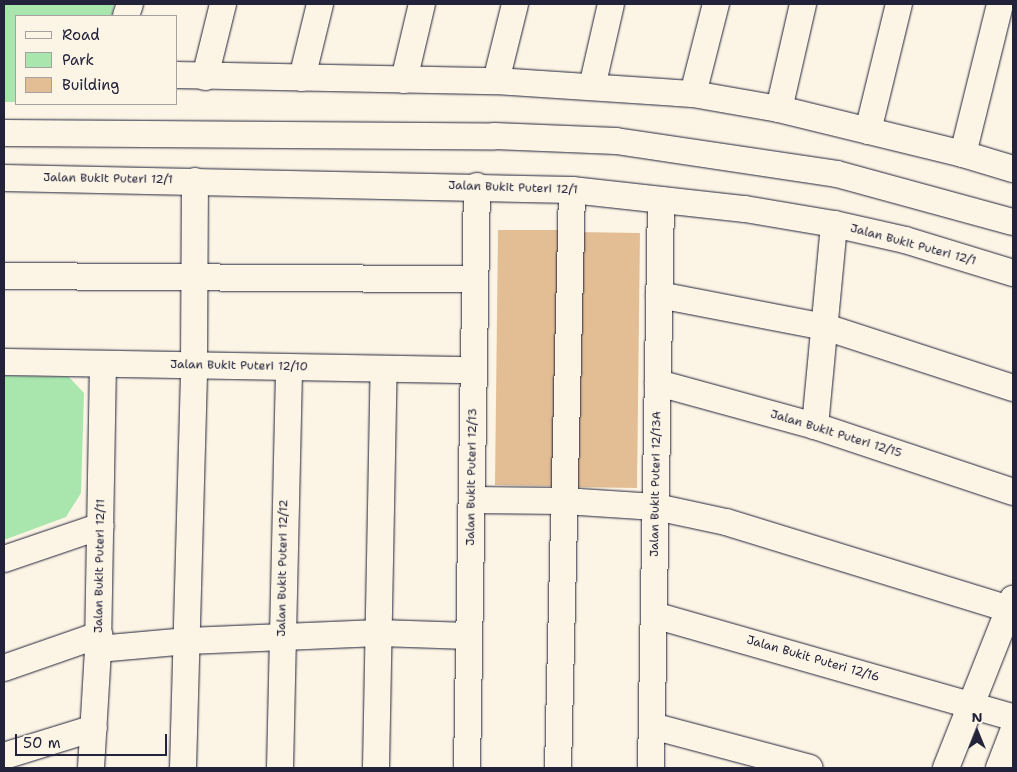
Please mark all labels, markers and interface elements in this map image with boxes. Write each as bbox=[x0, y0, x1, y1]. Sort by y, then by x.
legend bbox=[15, 15, 178, 105]
text: Road bbox=[62, 25, 100, 45]
text: Park bbox=[62, 50, 94, 70]
text: Building bbox=[62, 75, 119, 95]
street label: Jalan Bukit Puteri 12/1 bbox=[43, 171, 173, 187]
street label: Jalan Bukit Puteri 12/1 bbox=[448, 179, 578, 197]
street label: Jalan Bukit Puteri 12/1 bbox=[848, 221, 978, 269]
street label: Jalan Bukit Puteri 12/10 bbox=[170, 358, 308, 374]
street label: Jalan Bukit Puteri 12/15 bbox=[768, 407, 904, 461]
street label: Jalan Bukit Puteri 12/13 bbox=[464, 408, 480, 546]
street label: Jalan Bukit Puteri 12/13A bbox=[648, 411, 664, 557]
street label: Jalan Bukit Puteri 12/11 bbox=[92, 499, 108, 633]
street label: Jalan Bukit Puteri 12/12 bbox=[275, 499, 291, 637]
street label: Jalan Bukit Puteri 12/16 bbox=[745, 633, 881, 685]
north arrow bbox=[952, 707, 1002, 757]
text: N bbox=[971, 708, 983, 726]
scale bar bbox=[18, 724, 170, 756]
text: 50 m bbox=[23, 733, 61, 753]

